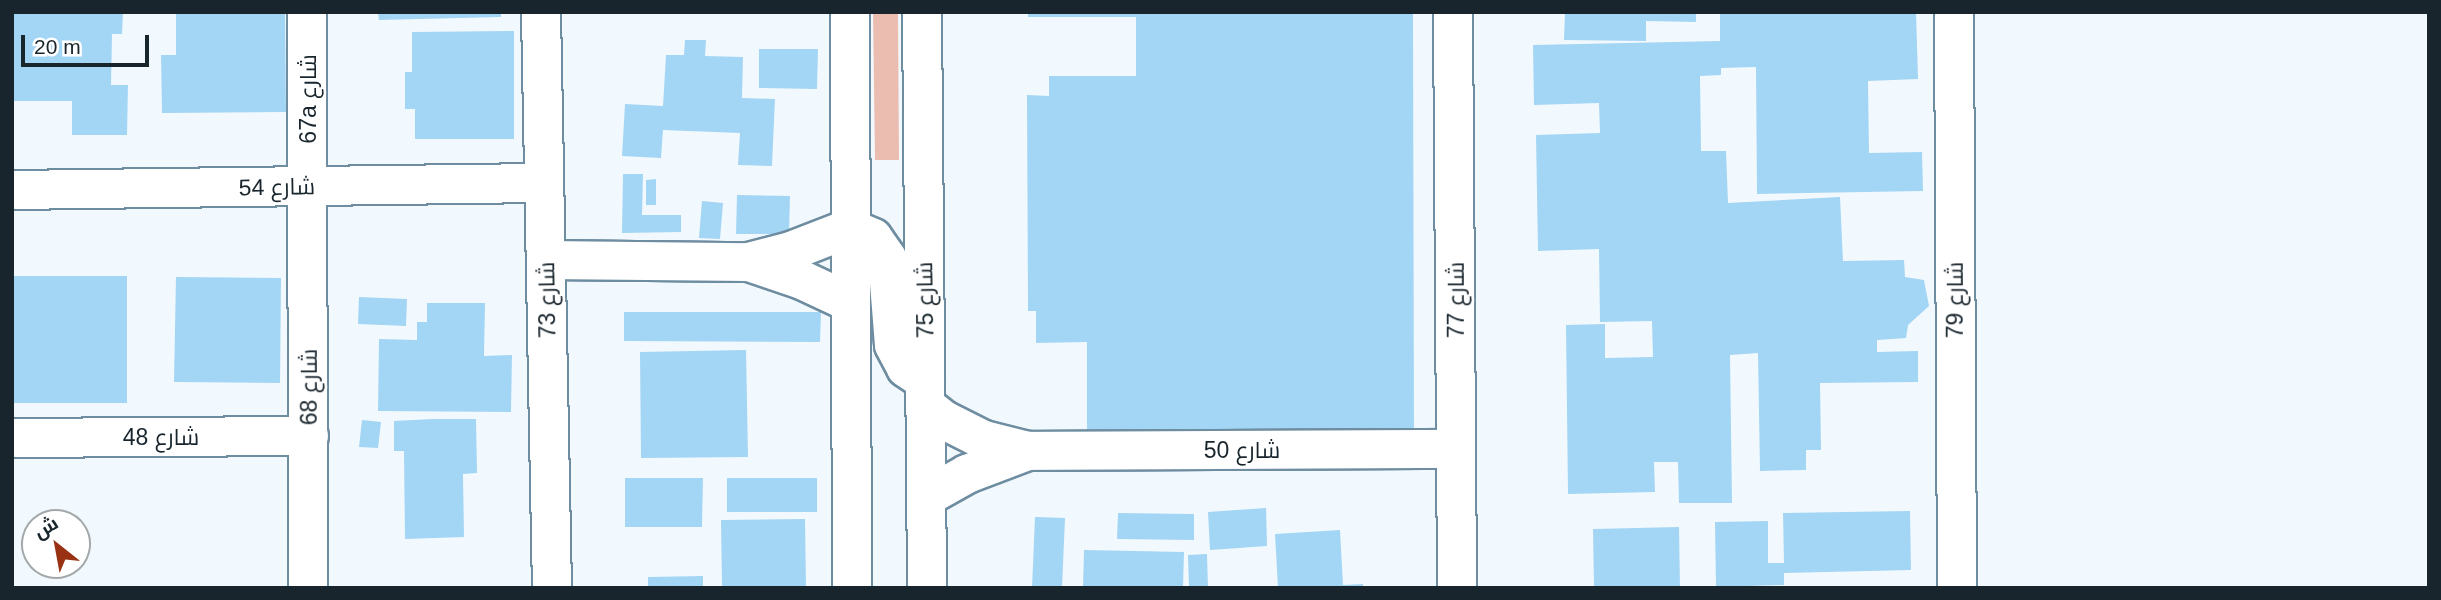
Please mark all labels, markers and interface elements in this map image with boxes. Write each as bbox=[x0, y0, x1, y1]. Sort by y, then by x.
scale bar bbox=[24, 21, 152, 65]
text: 20 m bbox=[34, 35, 81, 58]
street label: 67a شارع bbox=[294, 54, 322, 144]
street label: شارع 54 bbox=[239, 173, 315, 201]
street label: شارع 73 bbox=[533, 262, 561, 338]
street label: شارع 75 bbox=[911, 262, 939, 338]
street label: شارع 77 bbox=[1442, 262, 1470, 338]
street label: شارع 79 bbox=[1941, 262, 1969, 338]
street label: شارع 68 bbox=[295, 349, 323, 425]
street label: شارع 48 bbox=[123, 423, 199, 451]
street label: شارع 50 bbox=[1204, 436, 1280, 464]
north arrow bbox=[21, 509, 91, 579]
text: ش bbox=[30, 512, 62, 543]

